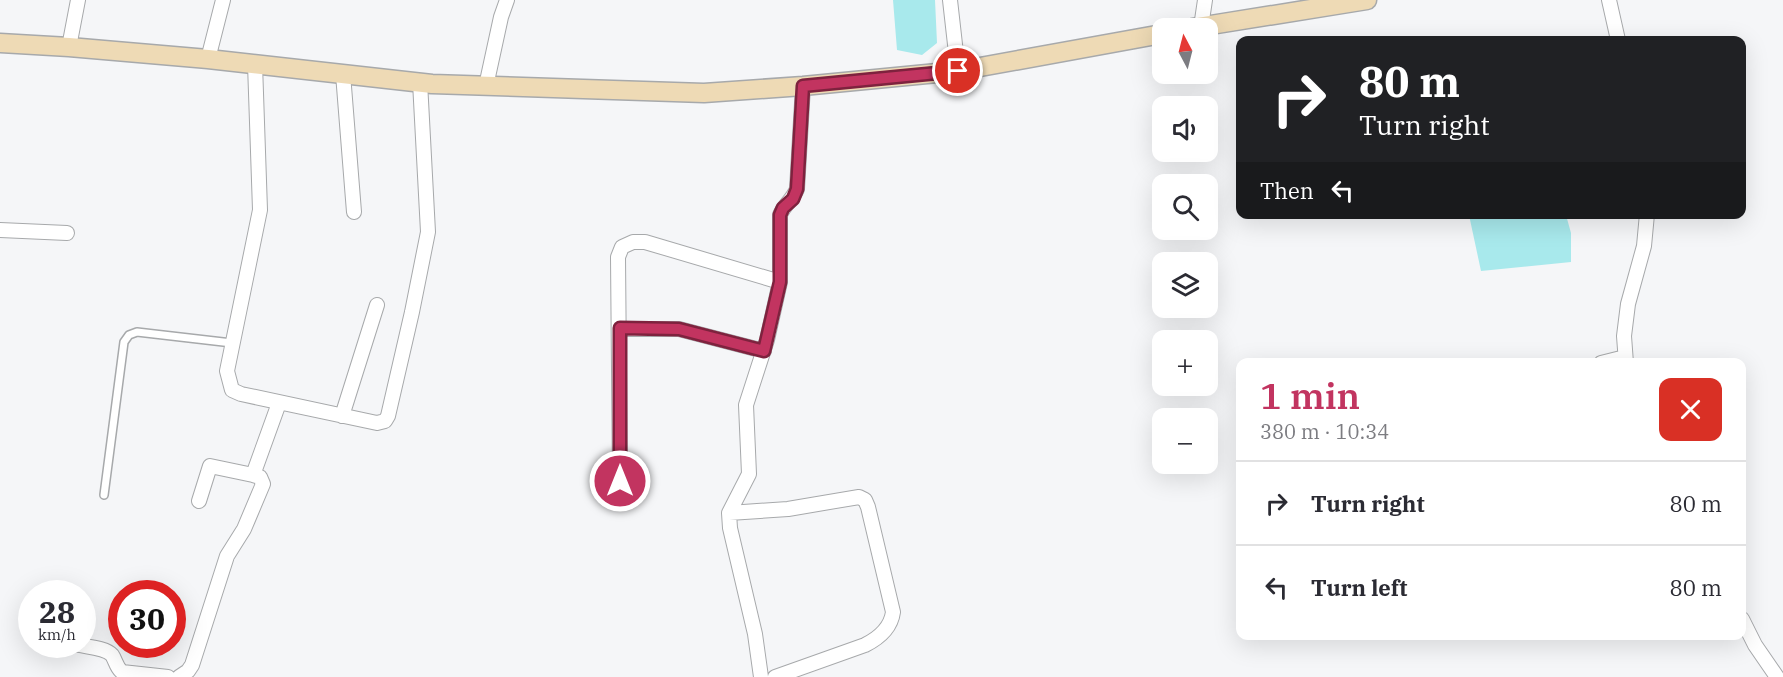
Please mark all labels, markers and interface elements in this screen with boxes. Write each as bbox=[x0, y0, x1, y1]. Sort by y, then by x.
north arrow bbox=[1152, 18, 1218, 84]
map controls bbox=[1152, 18, 1218, 474]
pin bbox=[932, 45, 983, 96]
icon: arrive bbox=[941, 54, 974, 87]
text: 80 m bbox=[1359, 54, 1460, 109]
icon: right bbox=[1260, 60, 1338, 138]
button: sound bbox=[1152, 96, 1218, 162]
text: Turn right bbox=[1359, 107, 1490, 142]
button: search bbox=[1152, 174, 1218, 240]
icon: left bbox=[1326, 174, 1359, 207]
text: Then bbox=[1260, 176, 1314, 205]
button: layers bbox=[1152, 252, 1218, 318]
button: + bbox=[1152, 330, 1218, 396]
text: 1 min bbox=[1260, 372, 1360, 419]
button: close bbox=[1659, 378, 1722, 441]
button: − bbox=[1152, 408, 1218, 474]
text: 380 m · 10:34 bbox=[1260, 418, 1389, 445]
position arrow bbox=[588, 449, 652, 513]
icon: right bbox=[1260, 487, 1293, 520]
text: Turn right bbox=[1311, 489, 1425, 518]
text: 80 m bbox=[1670, 489, 1722, 518]
icon: left bbox=[1260, 571, 1293, 604]
text: Turn left bbox=[1311, 573, 1407, 602]
text: 80 m bbox=[1670, 573, 1722, 602]
speed limit sign: 30 bbox=[108, 580, 186, 658]
text: 28 bbox=[39, 592, 75, 631]
text: km/h bbox=[38, 625, 76, 644]

